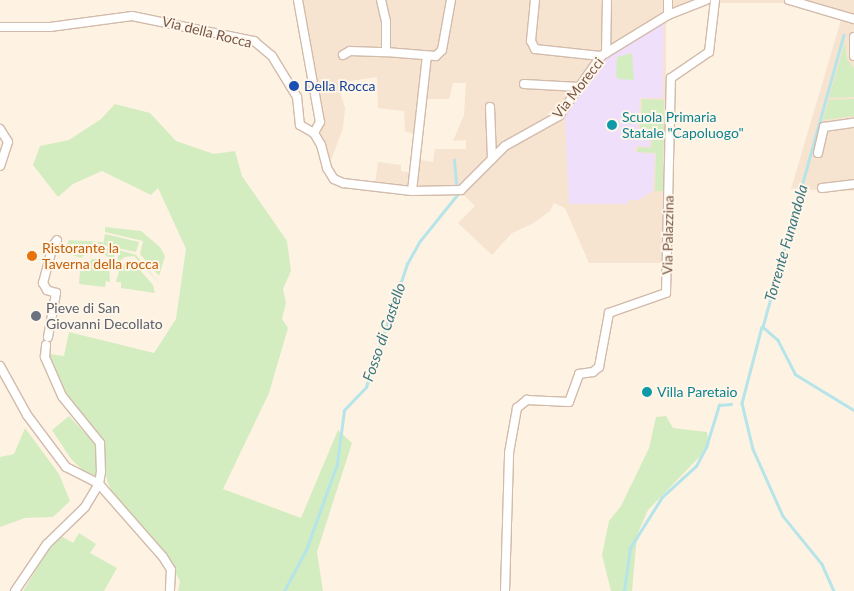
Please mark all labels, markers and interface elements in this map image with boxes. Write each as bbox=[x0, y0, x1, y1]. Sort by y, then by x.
street label: Via della Rocca bbox=[160, 13, 254, 51]
street label: Via Morecci bbox=[549, 54, 607, 122]
place label: Della Rocca bbox=[304, 78, 376, 94]
marker: Della Rocca bbox=[288, 80, 300, 92]
place label: Scuola Primaria Statale "Capoluogo" bbox=[622, 109, 744, 142]
marker: Scuola Primaria Statale "Capoluogo" bbox=[606, 119, 618, 131]
water label: Torrente Funandola bbox=[761, 182, 811, 304]
street label: Via Palazzina bbox=[659, 195, 677, 275]
place label: Ristorante la Taverna della rocca bbox=[42, 240, 159, 272]
marker: Ristorante la Taverna della rocca bbox=[26, 250, 38, 262]
water label: Fosso di Castello bbox=[359, 280, 409, 384]
place label: Pieve di San Giovanni Decollato bbox=[46, 300, 163, 332]
marker: Pieve di San Giovanni Decollato bbox=[30, 310, 42, 322]
place label: Villa Paretaio bbox=[657, 384, 738, 400]
marker: Villa Paretaio bbox=[641, 386, 653, 398]

